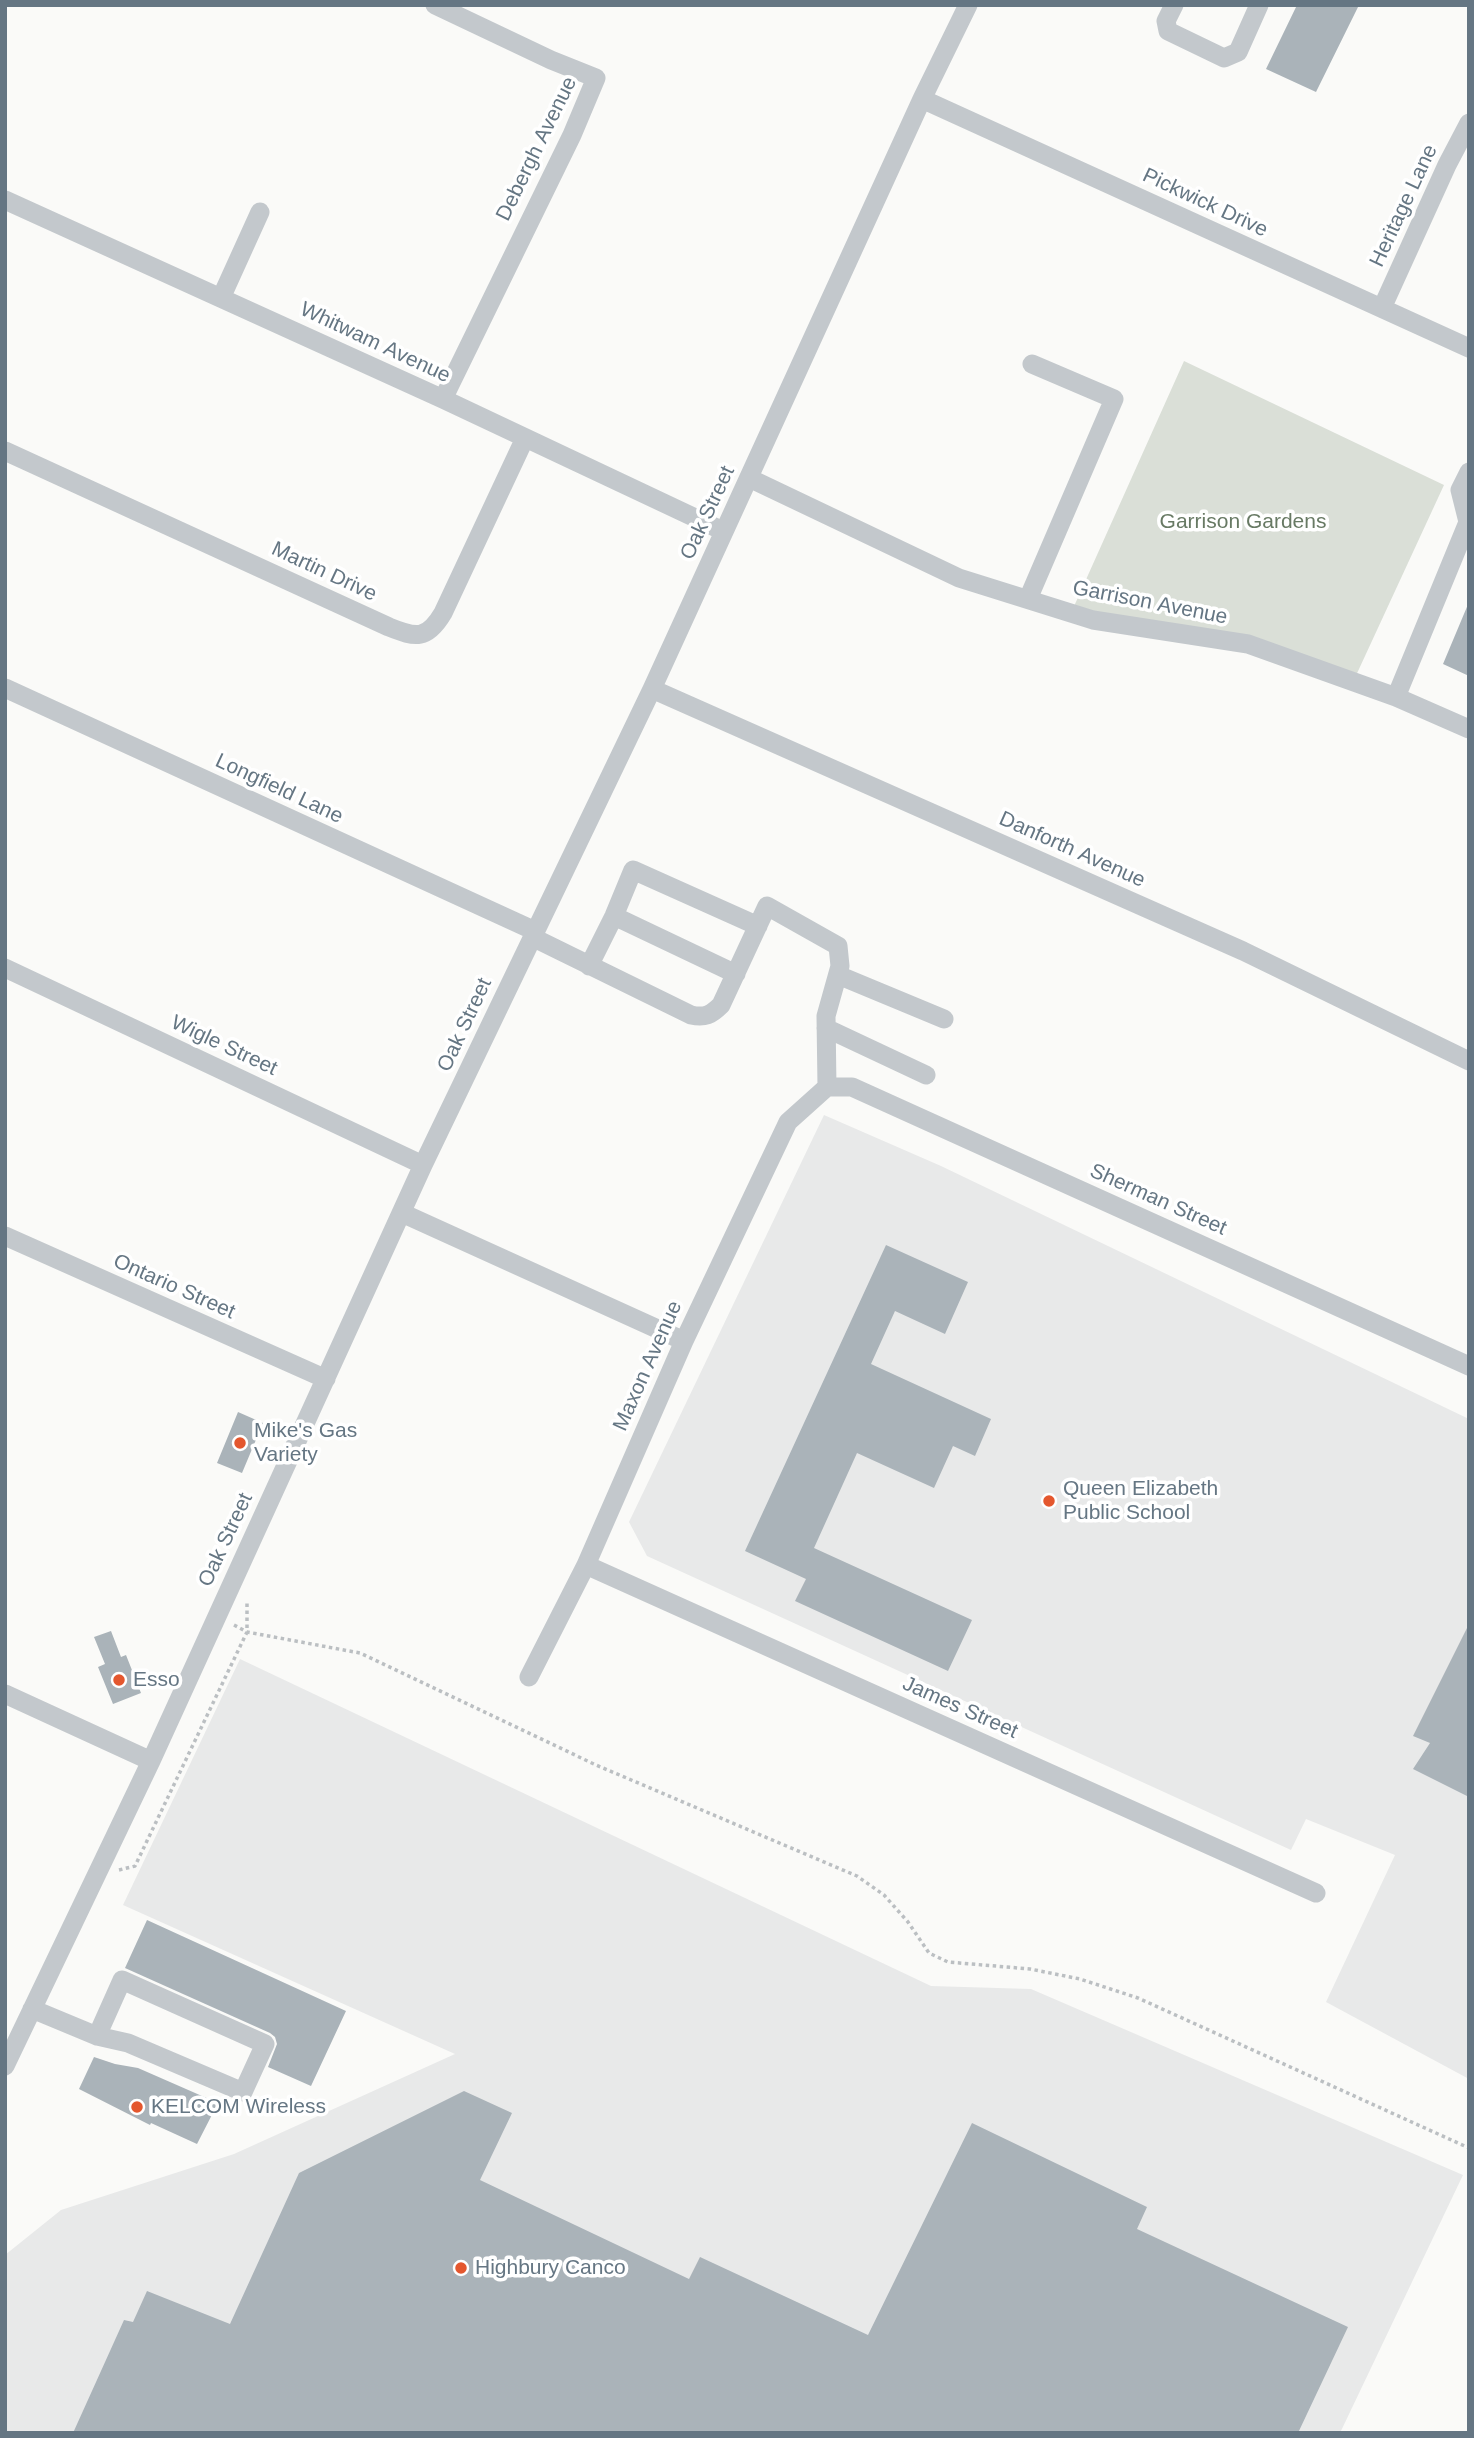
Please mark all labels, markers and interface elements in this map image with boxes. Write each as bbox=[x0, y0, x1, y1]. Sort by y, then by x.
street label: Debergh Avenue bbox=[491, 73, 583, 225]
street label: Heritage Lane bbox=[1365, 141, 1443, 271]
street label: Pickwick Drive bbox=[1138, 163, 1272, 243]
street label: Whitwam Avenue bbox=[296, 297, 454, 389]
street label: Oak Street bbox=[675, 462, 741, 564]
park label: Garrison Gardens bbox=[1160, 509, 1326, 535]
street label: Martin Drive bbox=[267, 537, 381, 607]
street label: Garrison Avenue bbox=[1070, 576, 1230, 630]
street label: Longfield Lane bbox=[211, 748, 347, 830]
street label: Danforth Avenue bbox=[995, 807, 1149, 893]
street label: Oak Street bbox=[432, 974, 498, 1076]
street label: Wigle Street bbox=[167, 1010, 281, 1082]
street label: Sherman Street bbox=[1086, 1159, 1230, 1241]
street label: Ontario Street bbox=[109, 1249, 239, 1325]
street label: Maxon Avenue bbox=[608, 1297, 688, 1435]
place label: Mike's Gas Variety bbox=[254, 1418, 357, 1468]
marker: Mike's Gas Variety bbox=[232, 1435, 248, 1451]
place label: Queen Elizabeth Public School bbox=[1063, 1476, 1218, 1526]
street label: Oak Street bbox=[193, 1489, 259, 1591]
marker: Queen Elizabeth Public School bbox=[1041, 1493, 1057, 1509]
place label: Esso bbox=[133, 1667, 180, 1693]
street label: James Street bbox=[898, 1671, 1022, 1745]
marker: Esso bbox=[111, 1672, 127, 1688]
place label: KELCOM Wireless bbox=[151, 2094, 326, 2120]
marker: KELCOM Wireless bbox=[129, 2099, 145, 2115]
place label: Highbury Canco bbox=[475, 2255, 626, 2281]
marker: Highbury Canco bbox=[453, 2260, 469, 2276]

